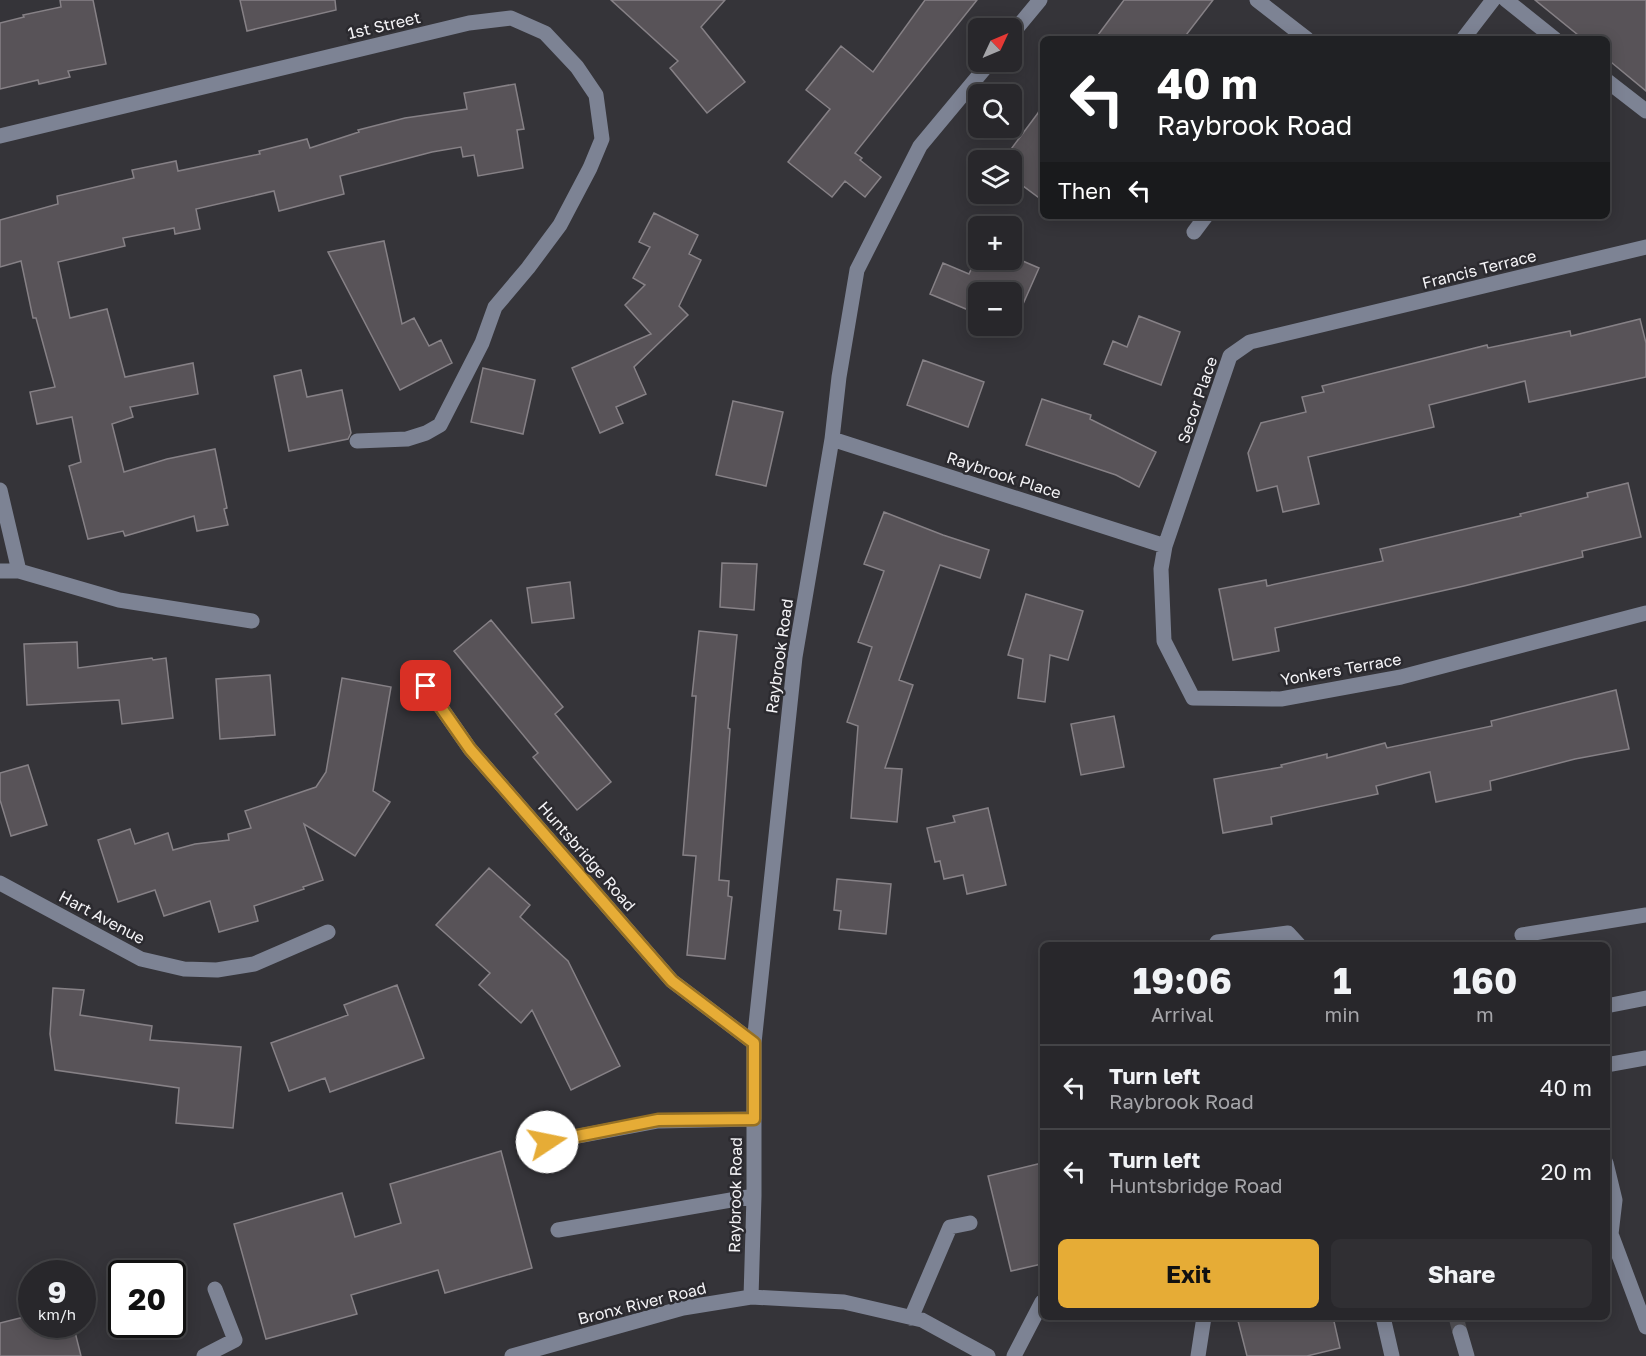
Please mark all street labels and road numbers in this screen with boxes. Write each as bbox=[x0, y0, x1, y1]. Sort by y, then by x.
street label: 1st Street bbox=[346, 7, 422, 43]
street label: Francis Terrace bbox=[1420, 245, 1538, 293]
street label: Secor Place bbox=[1173, 354, 1221, 446]
street label: Raybrook Place bbox=[944, 447, 1064, 503]
street label: Raybrook Road bbox=[761, 597, 797, 715]
street label: Yonkers Terrace bbox=[1279, 649, 1403, 689]
street label: Huntsbridge Road bbox=[534, 797, 640, 915]
street label: Hart Avenue bbox=[56, 886, 148, 948]
street label: Raybrook Road bbox=[724, 1137, 746, 1253]
street label: Bronx River Road bbox=[576, 1277, 708, 1329]

